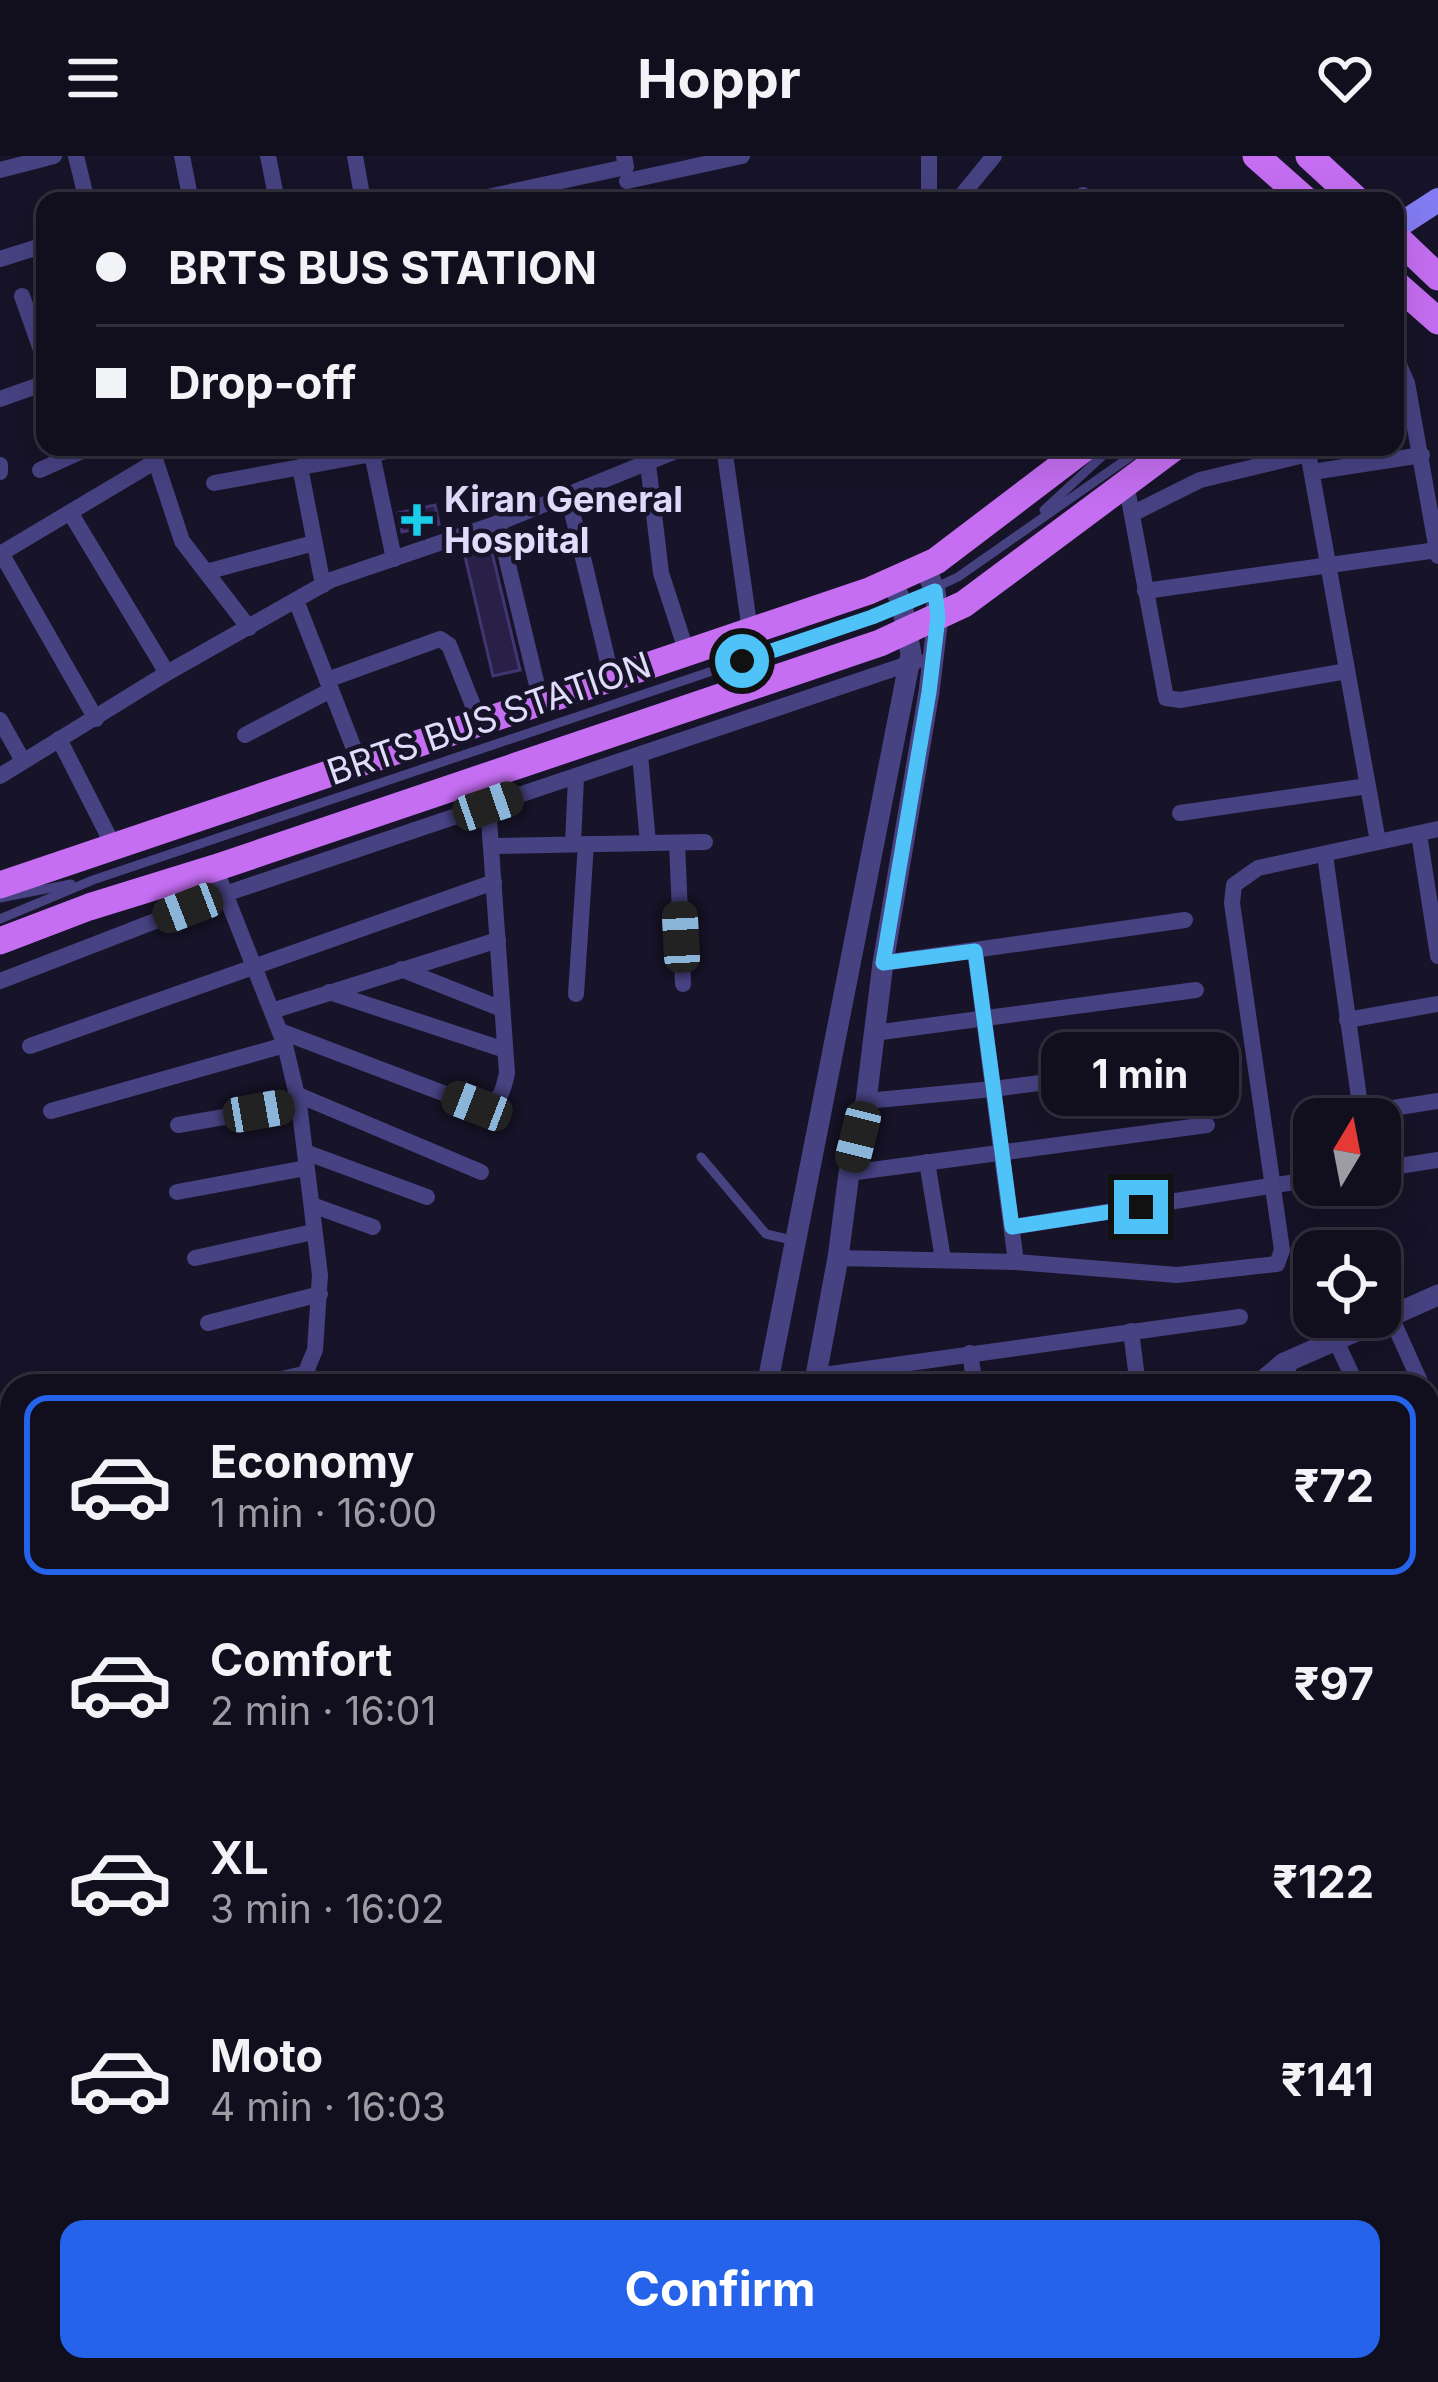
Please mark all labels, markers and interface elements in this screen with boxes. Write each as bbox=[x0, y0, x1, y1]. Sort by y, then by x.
icon: menu bbox=[60, 45, 126, 111]
icon: heart bbox=[1312, 45, 1378, 111]
text: Hoppr bbox=[637, 46, 801, 111]
text: BRTS BUS STATION bbox=[168, 240, 597, 295]
text: Drop-off bbox=[168, 355, 356, 410]
place label: Kiran General Hospital bbox=[444, 477, 683, 562]
marker: Kiran General Hospital bbox=[401, 504, 433, 536]
route start bbox=[715, 634, 769, 688]
street label: BRTS BUS STATION bbox=[321, 642, 657, 794]
car bbox=[448, 777, 528, 835]
car bbox=[148, 878, 228, 938]
car bbox=[661, 900, 701, 974]
callout: 1 min bbox=[1042, 1033, 1240, 1117]
text: 1 min bbox=[1092, 1050, 1188, 1097]
car bbox=[437, 1076, 517, 1136]
car bbox=[220, 1087, 298, 1135]
car bbox=[832, 1098, 884, 1176]
north arrow bbox=[1293, 1098, 1401, 1206]
map controls bbox=[1293, 1098, 1401, 1338]
route end bbox=[1114, 1180, 1168, 1234]
button: locate bbox=[1293, 1230, 1401, 1338]
icon: car bbox=[66, 1431, 174, 1539]
text: Economy bbox=[210, 1434, 414, 1489]
text: ₹72 bbox=[1294, 1458, 1374, 1513]
text: 1 min · 16:00 bbox=[210, 1489, 437, 1536]
icon: car bbox=[66, 1629, 174, 1737]
text: Comfort bbox=[210, 1632, 392, 1687]
text: ₹97 bbox=[1294, 1656, 1374, 1711]
text: 2 min · 16:01 bbox=[210, 1687, 436, 1734]
icon: car bbox=[66, 1827, 174, 1935]
text: XL bbox=[210, 1830, 269, 1885]
text: ₹122 bbox=[1272, 1854, 1374, 1909]
text: 3 min · 16:02 bbox=[210, 1885, 445, 1932]
icon: car bbox=[66, 2025, 174, 2133]
text: Moto bbox=[210, 2028, 323, 2083]
text: ₹141 bbox=[1281, 2052, 1374, 2107]
text: 4 min · 16:03 bbox=[210, 2083, 446, 2130]
button: Confirm bbox=[60, 2220, 1380, 2358]

